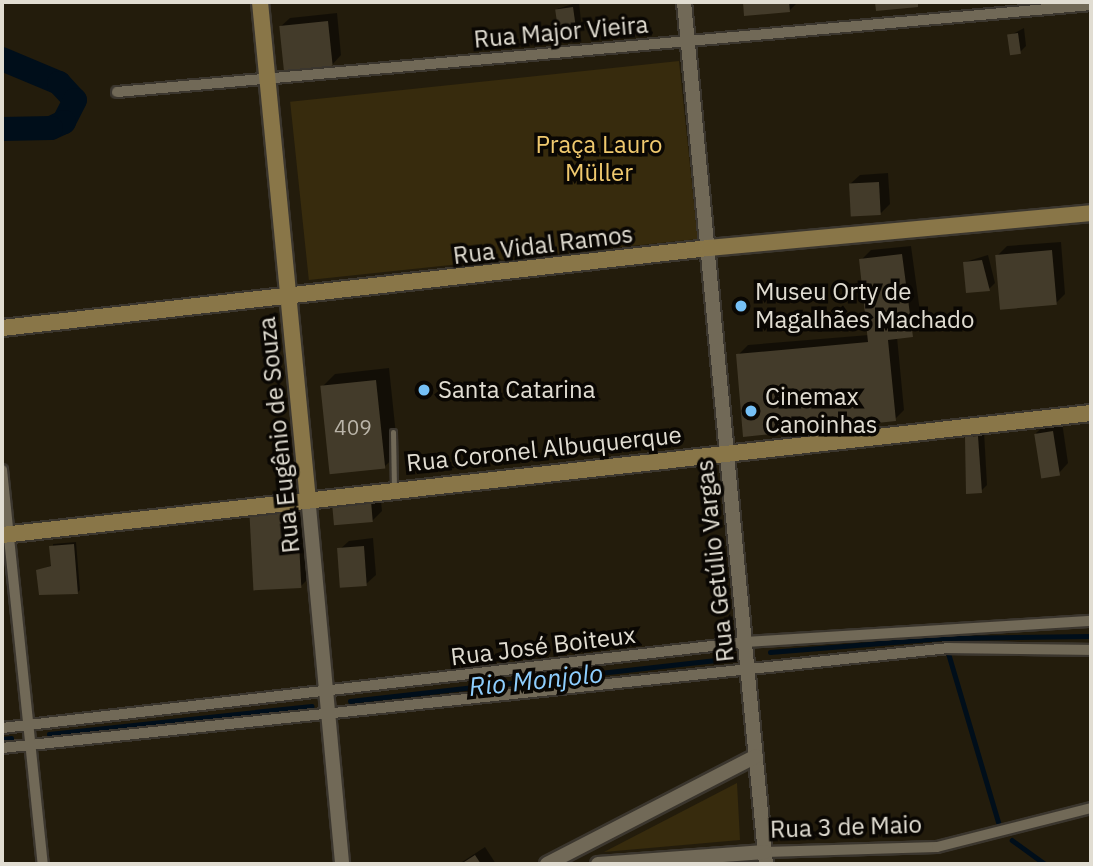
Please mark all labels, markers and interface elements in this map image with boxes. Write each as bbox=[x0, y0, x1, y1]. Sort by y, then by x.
street label: Rua Major Vieira bbox=[473, 10, 649, 54]
park label: Praça Lauro Müller bbox=[536, 131, 662, 187]
street label: Rua Vidal Ramos bbox=[451, 220, 635, 270]
place label: Museu Orty de Magalhães Machado bbox=[755, 278, 974, 334]
marker: Museu Orty de Magalhães Machado bbox=[733, 298, 749, 314]
street label: Rua Eugênio de Souza bbox=[252, 316, 306, 554]
place label: Santa Catarina bbox=[438, 376, 596, 404]
marker: Santa Catarina bbox=[416, 382, 432, 398]
place label: Cinemax Canoinhas bbox=[765, 383, 878, 439]
marker: Cinemax Canoinhas bbox=[743, 403, 759, 419]
house number: 409 bbox=[334, 414, 372, 440]
street label: Rua Coronel Albuquerque bbox=[405, 420, 683, 478]
street label: Rua Getúlio Vargas bbox=[690, 459, 740, 663]
street label: Rua José Boiteux bbox=[449, 620, 637, 672]
water label: Rio Monjolo bbox=[467, 657, 605, 703]
street label: Rua 3 de Maio bbox=[770, 810, 922, 844]

